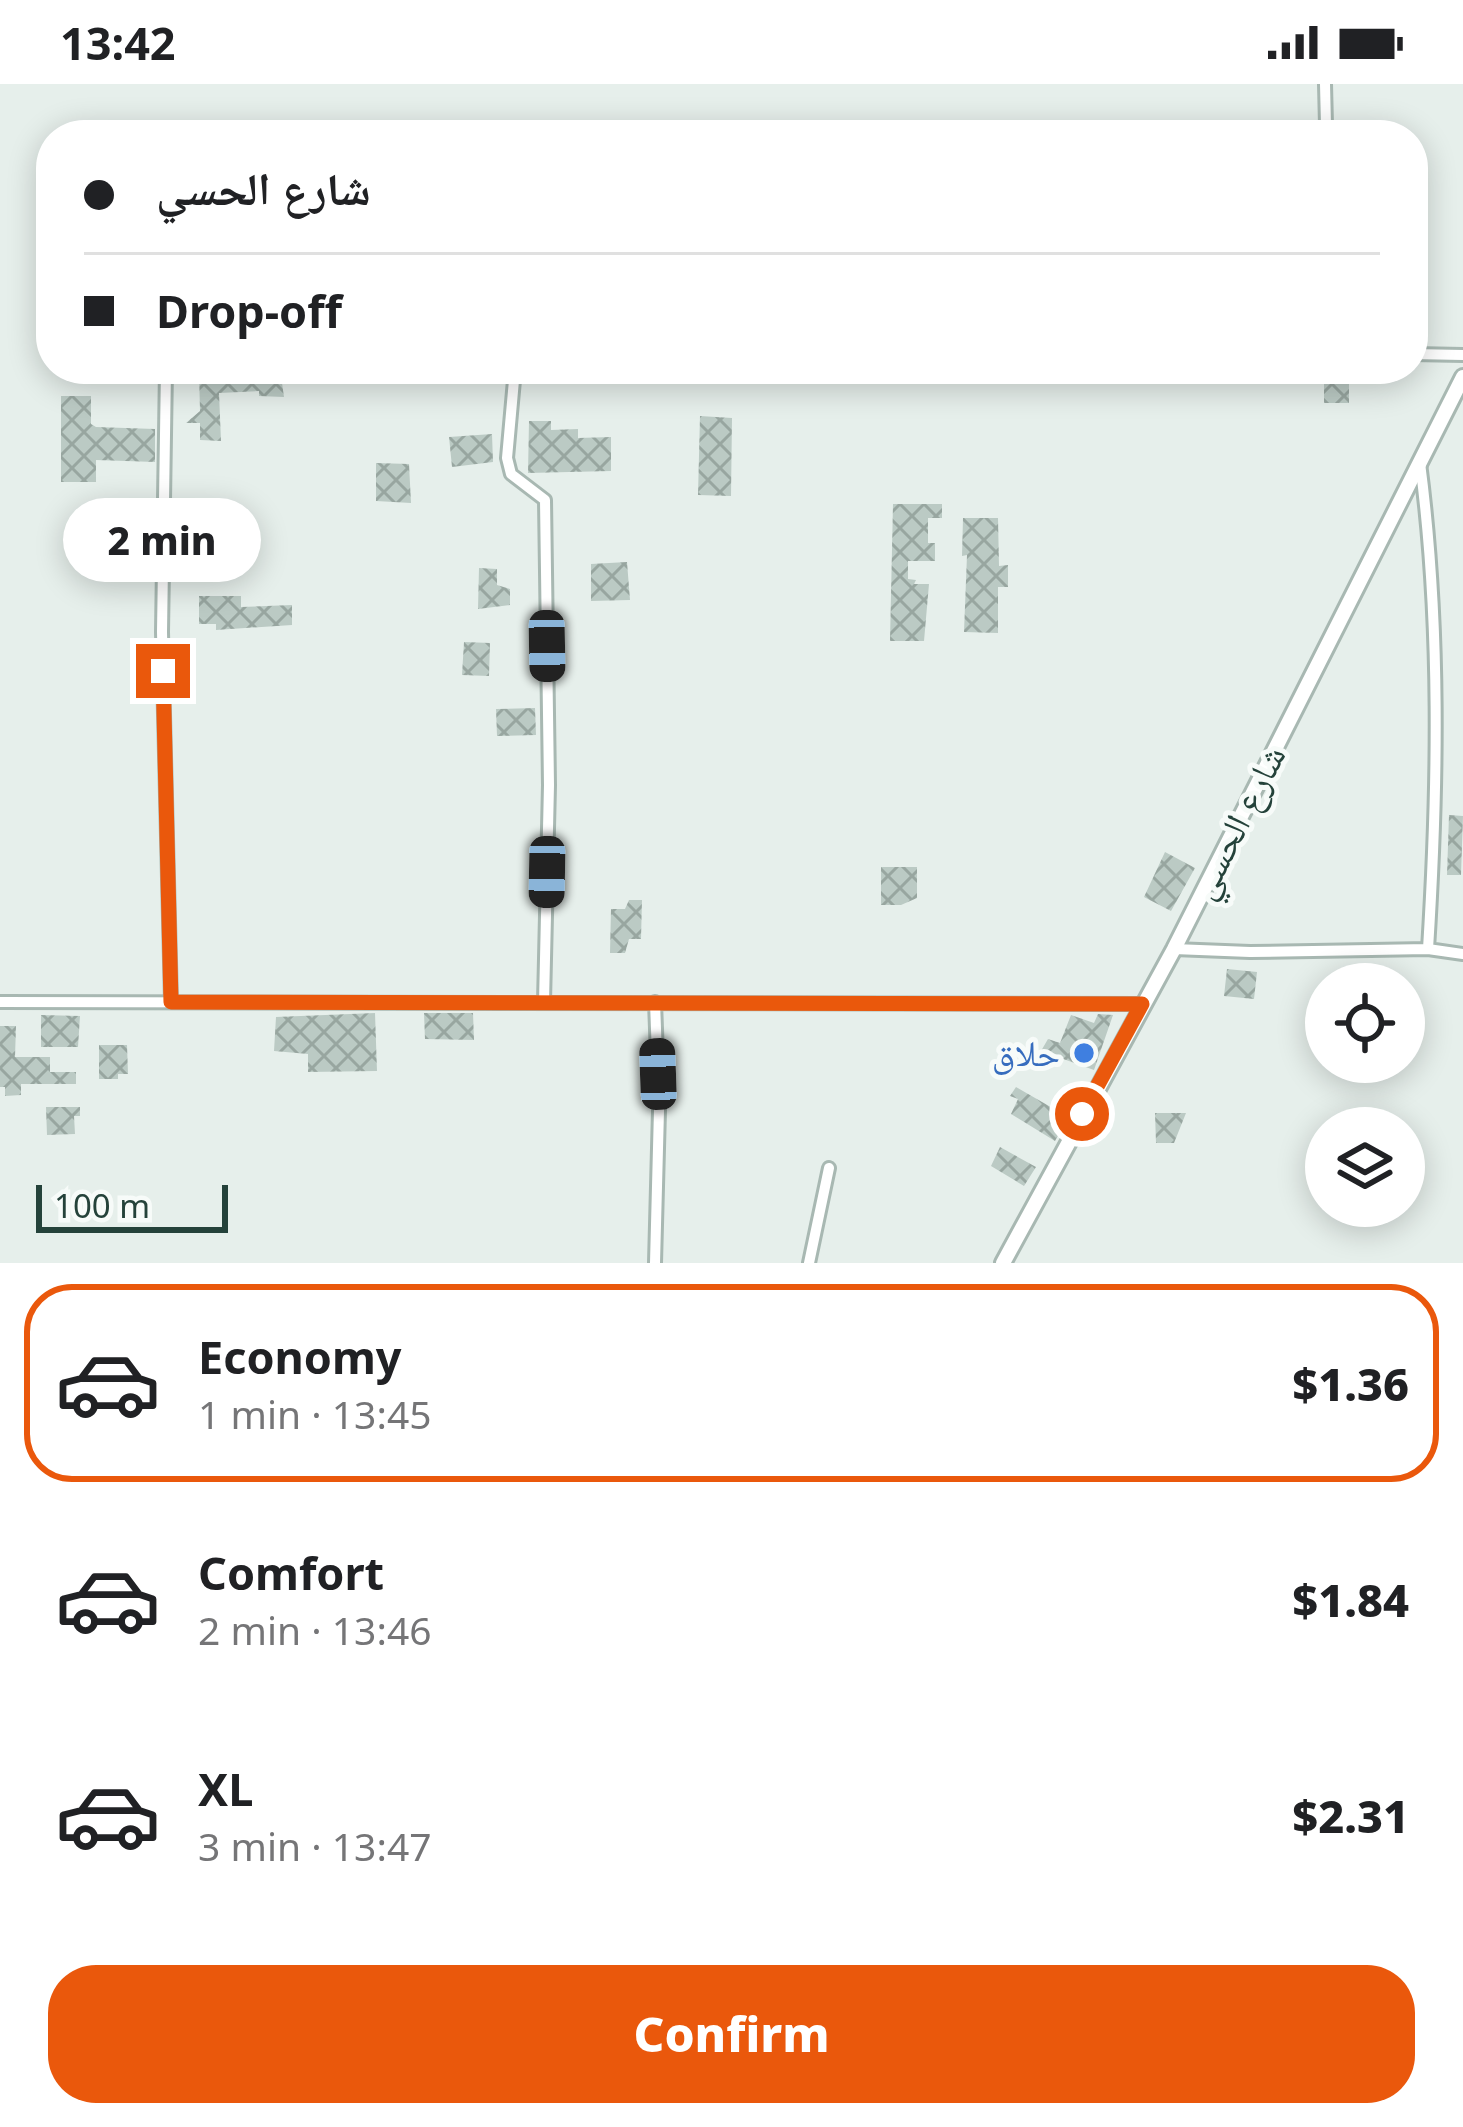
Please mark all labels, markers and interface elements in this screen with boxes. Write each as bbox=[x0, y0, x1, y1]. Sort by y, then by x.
text: 13:42 bbox=[60, 12, 176, 73]
text: شارع الحسي bbox=[156, 157, 371, 218]
text: Drop-off bbox=[156, 280, 342, 341]
callout: 2 min bbox=[64, 497, 262, 581]
text: 2 min bbox=[108, 513, 216, 566]
car bbox=[528, 610, 566, 682]
route end bbox=[136, 644, 190, 698]
street label: شارع الحسي bbox=[1177, 736, 1301, 909]
car bbox=[528, 836, 566, 908]
map controls bbox=[1305, 963, 1425, 1227]
button: locate bbox=[1305, 963, 1425, 1083]
place label: حلاق bbox=[992, 1028, 1060, 1077]
car bbox=[639, 1037, 677, 1111]
marker: حلاق bbox=[1071, 1040, 1097, 1066]
route start bbox=[1055, 1087, 1109, 1141]
button: layers bbox=[1305, 1107, 1425, 1227]
scale bar bbox=[36, 1179, 228, 1232]
text: 100 m bbox=[54, 1183, 150, 1228]
text: Economy bbox=[198, 1326, 402, 1387]
icon: car bbox=[54, 1329, 162, 1437]
text: $1.36 bbox=[1292, 1353, 1409, 1414]
text: 1 min · 13:45 bbox=[198, 1387, 432, 1440]
text: Comfort bbox=[198, 1542, 384, 1603]
icon: car bbox=[54, 1545, 162, 1653]
text: $1.84 bbox=[1292, 1569, 1409, 1630]
text: 2 min · 13:46 bbox=[198, 1603, 432, 1656]
text: XL bbox=[198, 1758, 253, 1819]
icon: car bbox=[54, 1761, 162, 1869]
text: $2.31 bbox=[1292, 1785, 1409, 1846]
text: 3 min · 13:47 bbox=[198, 1819, 432, 1872]
button: Confirm bbox=[48, 1965, 1415, 2103]

